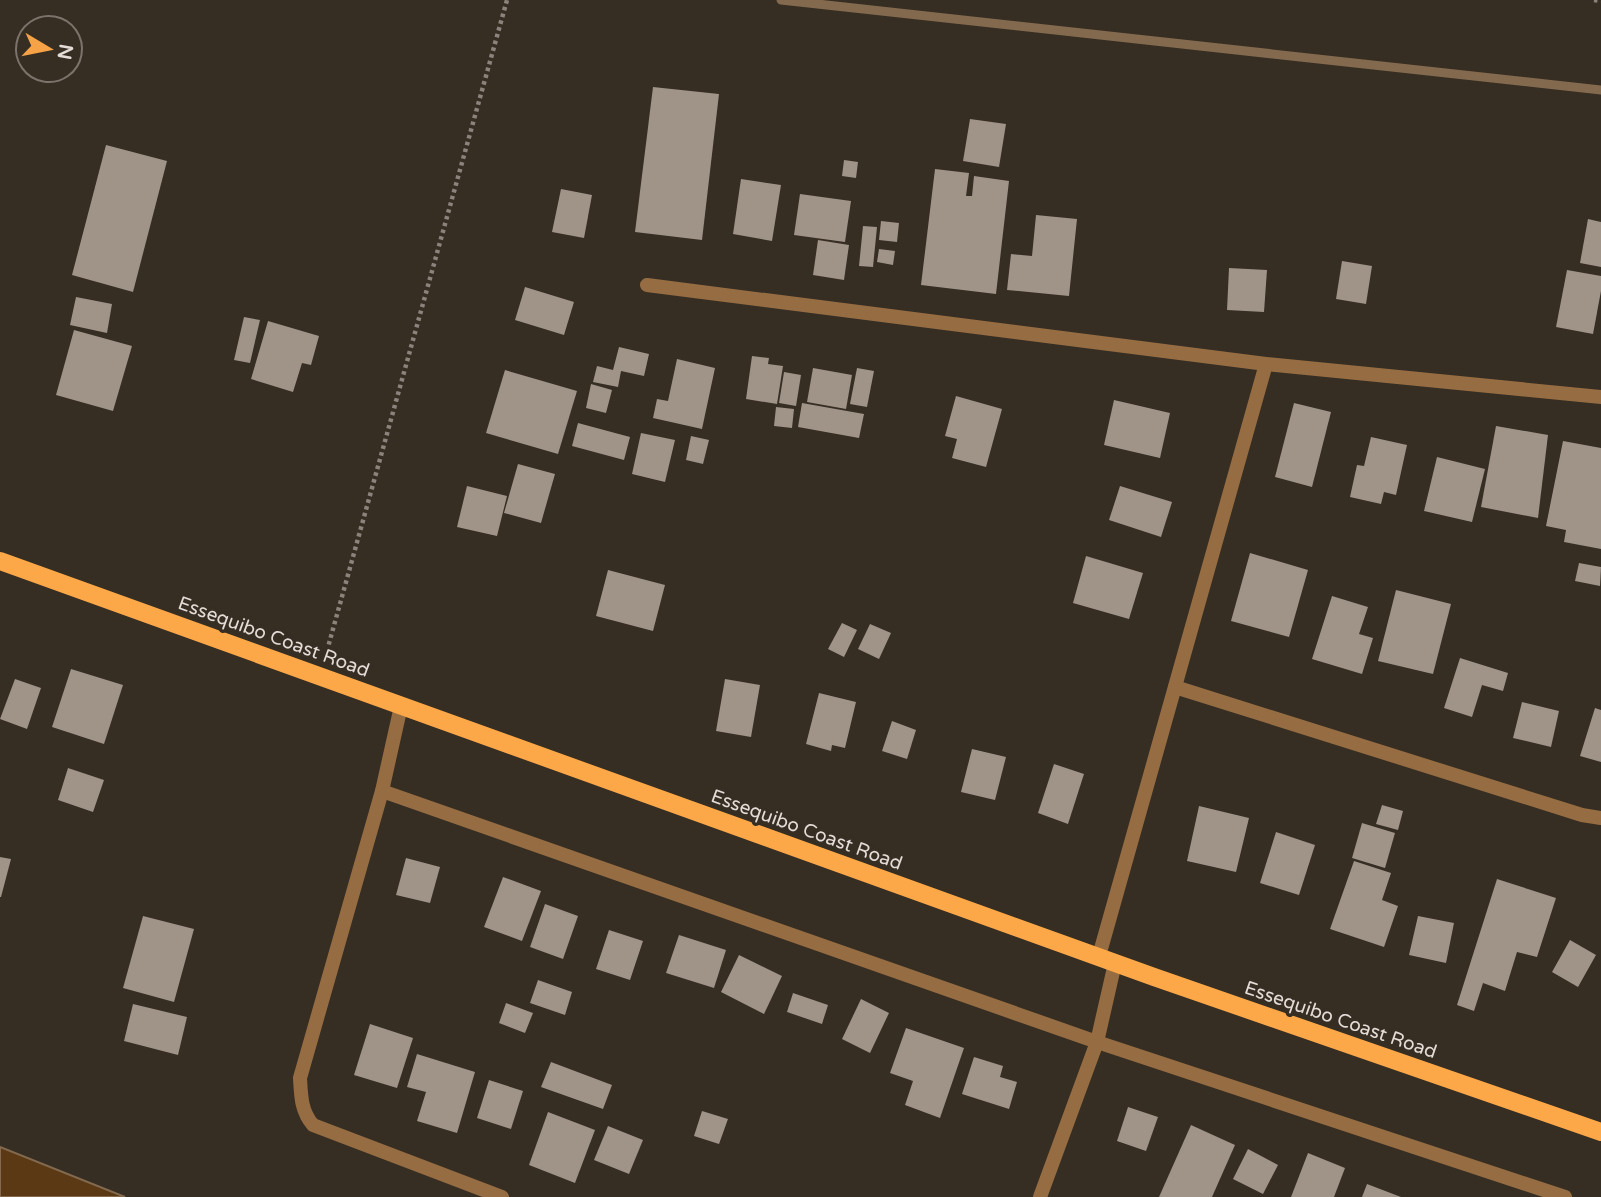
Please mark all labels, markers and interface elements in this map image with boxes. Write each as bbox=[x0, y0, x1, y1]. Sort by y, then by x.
north arrow bbox=[14, 14, 84, 84]
text: N bbox=[53, 42, 77, 61]
street label: Essequibo Coast Road bbox=[175, 592, 372, 682]
street label: Essequibo Coast Road bbox=[708, 785, 905, 875]
street label: Essequibo Coast Road bbox=[1242, 977, 1440, 1063]

